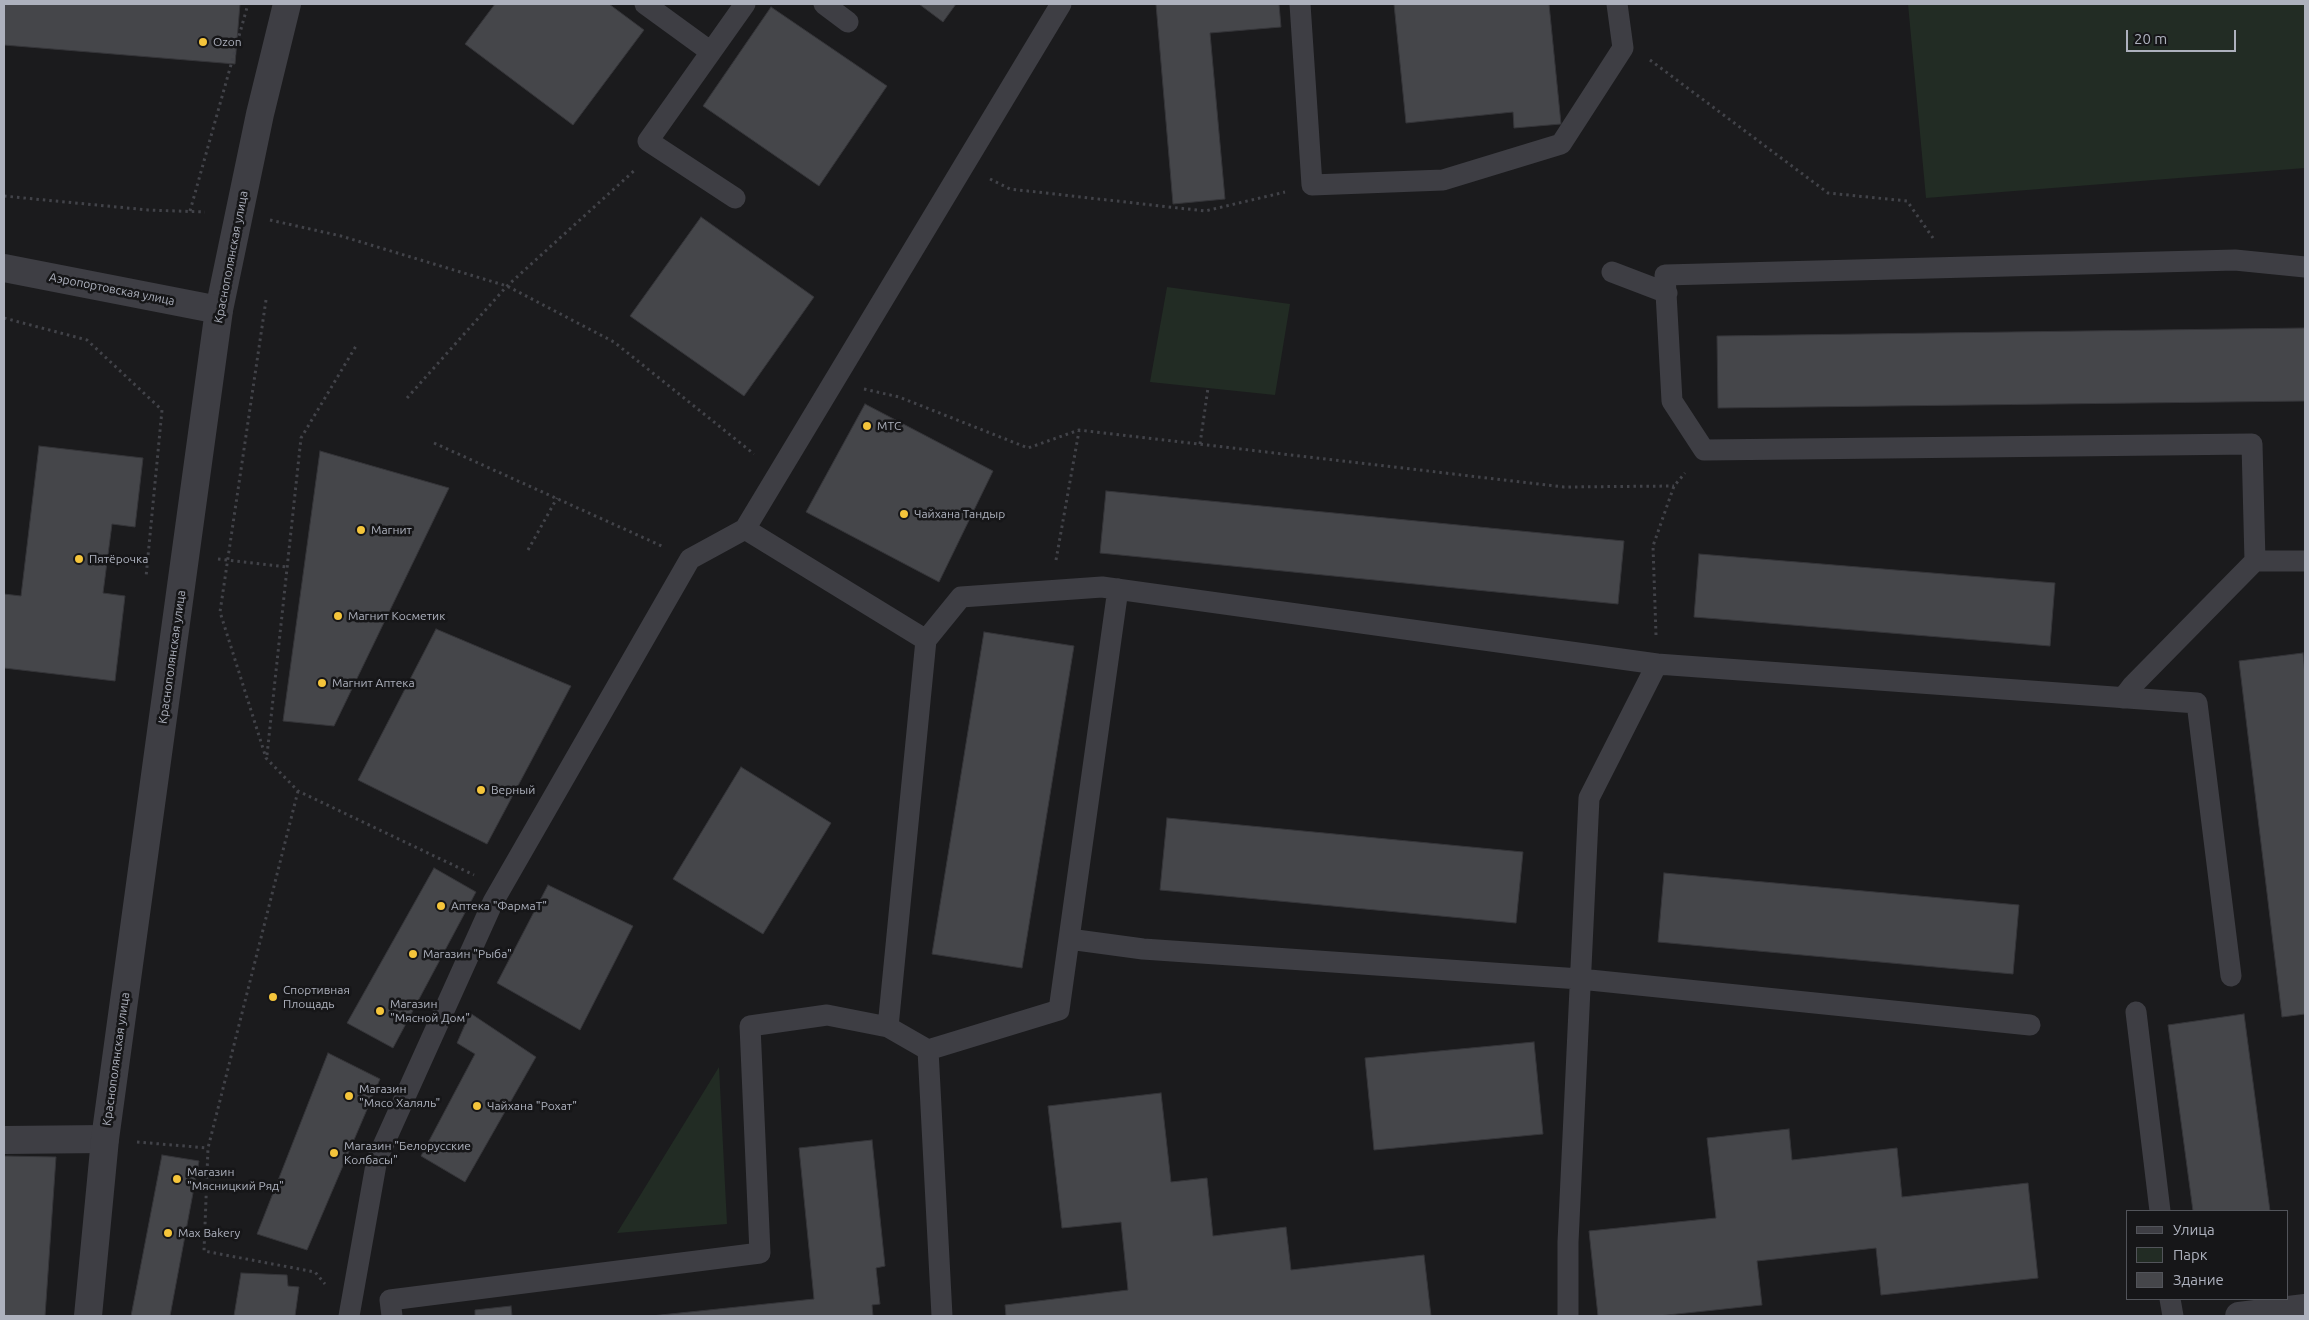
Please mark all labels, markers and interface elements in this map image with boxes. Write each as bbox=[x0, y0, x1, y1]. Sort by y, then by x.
scale bar bbox=[2129, 20, 2239, 52]
text: 20 m bbox=[2134, 30, 2167, 47]
place label: Ozon bbox=[213, 35, 242, 49]
marker: Ozon bbox=[197, 36, 209, 48]
street label: Краснополянская улица bbox=[211, 190, 251, 324]
street label: Аэропортовская улица bbox=[48, 270, 176, 308]
place label: МТС bbox=[877, 419, 901, 433]
marker: МТС bbox=[861, 420, 873, 432]
place label: Чайхана Тандыр bbox=[914, 507, 1005, 521]
marker: Чайхана Тандыр bbox=[898, 508, 910, 520]
place label: Магнит bbox=[371, 523, 412, 537]
marker: Магнит bbox=[355, 524, 367, 536]
place label: Пятёрочка bbox=[89, 552, 148, 566]
marker: Пятёрочка bbox=[73, 553, 85, 565]
street label: Краснополянская улица bbox=[156, 589, 188, 725]
place label: Магнит Косметик bbox=[348, 609, 445, 623]
marker: Магнит Косметик bbox=[332, 610, 344, 622]
place label: Магнит Аптека bbox=[332, 676, 415, 690]
marker: Магнит Аптека bbox=[316, 677, 328, 689]
place label: Верный bbox=[491, 783, 535, 797]
marker: Верный bbox=[475, 784, 487, 796]
place label: Аптека "ФармаТ" bbox=[451, 899, 547, 913]
marker: Аптека "ФармаТ" bbox=[435, 900, 447, 912]
place label: Магазин "Рыба" bbox=[423, 947, 512, 961]
marker: Магазин "Рыба" bbox=[407, 948, 419, 960]
place label: Спортивная Площадь bbox=[283, 983, 350, 1011]
street label: Краснополянская улица bbox=[100, 991, 132, 1127]
marker: Спортивная Площадь bbox=[267, 991, 279, 1003]
place label: Магазин "Мясной Дом" bbox=[390, 997, 470, 1025]
marker: Магазин "Мясной Дом" bbox=[374, 1005, 386, 1017]
place label: Магазин "Мясо Халяль" bbox=[359, 1082, 440, 1110]
marker: Магазин "Мясо Халяль" bbox=[343, 1090, 355, 1102]
place label: Чайхана "Рохат" bbox=[487, 1099, 577, 1113]
marker: Чайхана "Рохат" bbox=[471, 1100, 483, 1112]
place label: Магазин "Белорусские Колбасы" bbox=[344, 1139, 471, 1167]
marker: Магазин "Белорусские Колбасы" bbox=[328, 1147, 340, 1159]
place label: Магазин "Мясницкий Ряд" bbox=[187, 1165, 284, 1193]
marker: Магазин "Мясницкий Ряд" bbox=[171, 1173, 183, 1185]
legend bbox=[2126, 1210, 2289, 1300]
text: Улица bbox=[2173, 1221, 2215, 1238]
place label: Max Bakery bbox=[178, 1226, 240, 1240]
marker: Max Bakery bbox=[162, 1227, 174, 1239]
text: Парк bbox=[2173, 1246, 2208, 1263]
text: Здание bbox=[2173, 1271, 2224, 1288]

